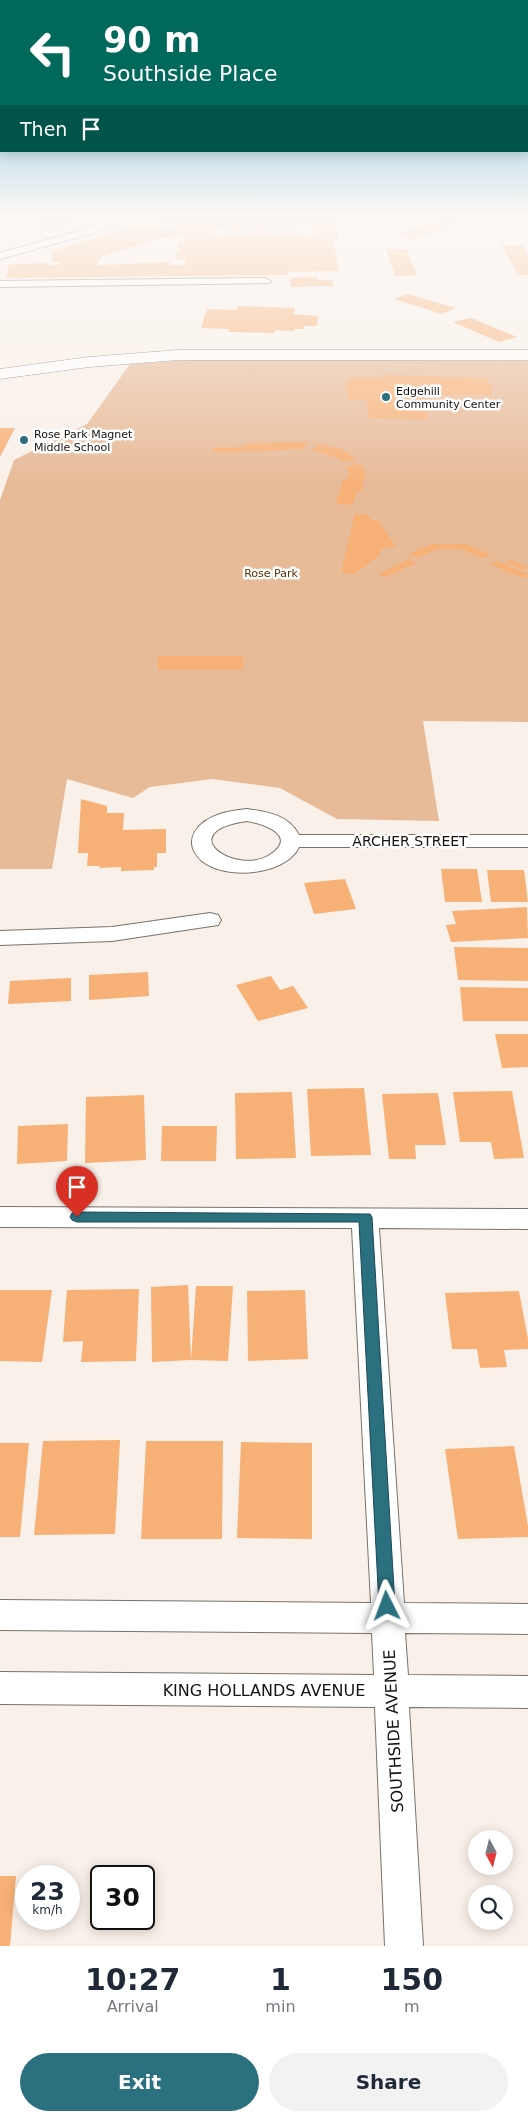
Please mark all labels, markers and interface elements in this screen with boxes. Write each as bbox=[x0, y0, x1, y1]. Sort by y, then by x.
icon: left bbox=[20, 20, 85, 85]
text: 90 m bbox=[103, 20, 200, 60]
text: Southside Place bbox=[103, 61, 278, 86]
icon: arrive bbox=[77, 115, 105, 143]
text: Then bbox=[20, 118, 67, 140]
place label: Edgehill Community Center bbox=[396, 385, 501, 411]
marker: Edgehill Community Center bbox=[380, 391, 392, 403]
place label: Rose Park Magnet Middle School bbox=[34, 428, 133, 454]
marker: Rose Park Magnet Middle School bbox=[18, 434, 30, 446]
park label: Rose Park bbox=[244, 567, 298, 580]
street label: ARCHER STREET bbox=[352, 833, 468, 849]
pin bbox=[56, 1166, 98, 1217]
icon: arrive bbox=[63, 1173, 91, 1201]
position arrow bbox=[360, 1579, 412, 1631]
street label: SOUTHSIDE AVENUE bbox=[380, 1649, 407, 1813]
street label: KING HOLLANDS AVENUE bbox=[163, 1681, 365, 1700]
north arrow bbox=[468, 1830, 512, 1875]
map controls bbox=[468, 1830, 513, 1930]
speed limit sign: 30 bbox=[90, 1865, 155, 1930]
text: 23 bbox=[30, 1877, 65, 1906]
button: search bbox=[468, 1885, 513, 1930]
text: km/h bbox=[32, 1903, 63, 1917]
text: 10:27 bbox=[85, 1962, 180, 1997]
text: 1 bbox=[270, 1962, 291, 1997]
text: 150 bbox=[380, 1962, 443, 1997]
text: Arrival bbox=[107, 1997, 159, 2016]
text: min bbox=[265, 1997, 296, 2016]
text: m bbox=[404, 1997, 420, 2016]
button: Exit bbox=[20, 2053, 259, 2111]
button: Share bbox=[269, 2053, 508, 2111]

